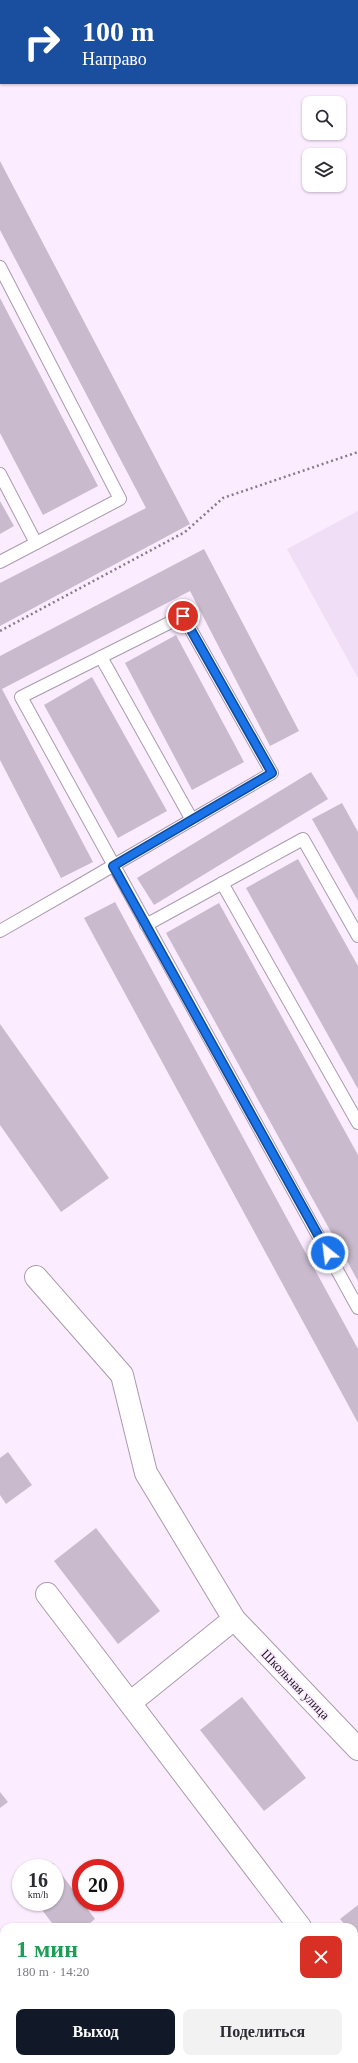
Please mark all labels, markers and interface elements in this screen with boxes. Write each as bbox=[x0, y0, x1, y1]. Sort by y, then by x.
icon: right bbox=[16, 16, 68, 68]
text: 100 m bbox=[82, 16, 154, 47]
text: Направо bbox=[82, 49, 147, 69]
map controls bbox=[302, 96, 346, 192]
button: search bbox=[302, 96, 346, 140]
button: layers bbox=[302, 148, 346, 192]
pin bbox=[166, 599, 200, 633]
icon: arrive bbox=[172, 605, 194, 627]
position arrow bbox=[307, 1232, 349, 1274]
street label: Школьная улица bbox=[258, 1646, 333, 1723]
speed limit sign: 20 bbox=[72, 1859, 124, 1911]
text: 16 bbox=[28, 1869, 48, 1891]
text: km/h bbox=[28, 1889, 48, 1900]
text: 1 мин bbox=[16, 1936, 78, 1962]
button: close bbox=[300, 1936, 342, 1978]
text: 180 m · 14:20 bbox=[16, 1964, 89, 1979]
button: Выход bbox=[16, 2009, 175, 2055]
button: Поделиться bbox=[183, 2009, 342, 2055]

